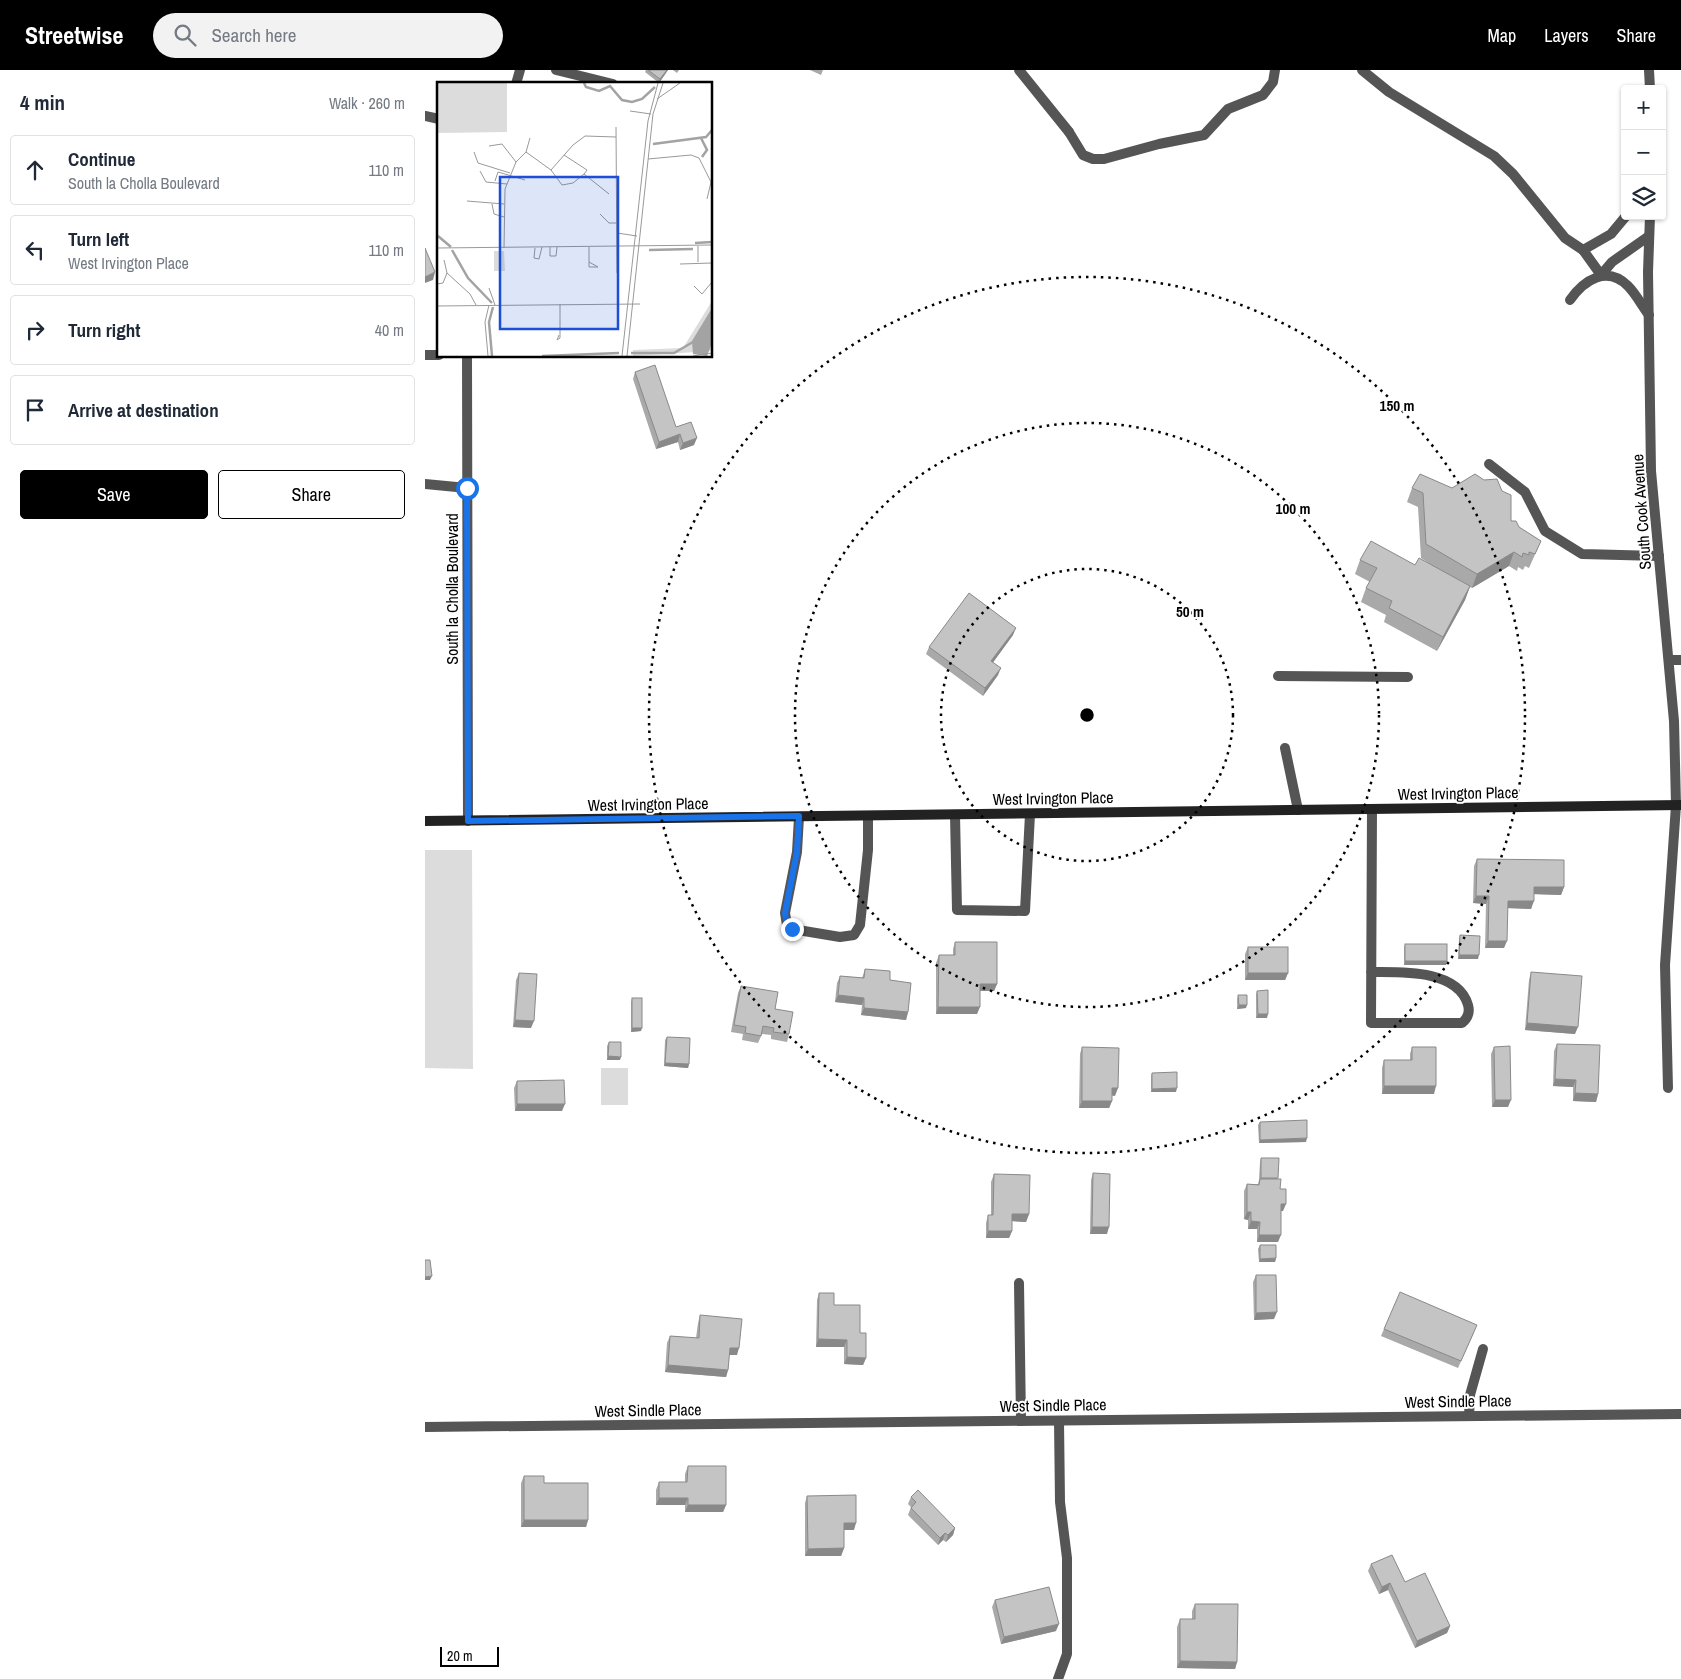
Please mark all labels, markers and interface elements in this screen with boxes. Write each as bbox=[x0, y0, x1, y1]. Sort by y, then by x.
search box bbox=[153, 13, 503, 58]
text: Streetwise bbox=[25, 19, 123, 51]
icon: search bbox=[171, 21, 199, 49]
text: Search here bbox=[211, 22, 296, 48]
text: Map bbox=[1488, 23, 1516, 48]
text: Layers bbox=[1544, 23, 1589, 48]
text: Share bbox=[1617, 23, 1656, 48]
inset map bbox=[437, 82, 713, 358]
map controls bbox=[1621, 85, 1666, 220]
button: + bbox=[1621, 85, 1666, 130]
text: 4 min bbox=[20, 88, 65, 117]
text: Walk · 260 m bbox=[329, 92, 405, 114]
button: − bbox=[1621, 130, 1666, 175]
text: Continue bbox=[68, 146, 136, 172]
icon: ahead bbox=[21, 156, 49, 184]
text: 110 m bbox=[368, 159, 404, 181]
text: South la Cholla Boulevard bbox=[68, 172, 220, 194]
button: layers bbox=[1621, 175, 1666, 220]
text: Turn left bbox=[68, 226, 129, 252]
icon: left bbox=[21, 236, 49, 264]
text: 110 m bbox=[368, 239, 404, 261]
text: West Irvington Place bbox=[68, 252, 189, 274]
icon: right bbox=[21, 316, 49, 344]
text: Turn right bbox=[68, 317, 140, 343]
text: 40 m bbox=[375, 319, 404, 341]
text: 150 m bbox=[1380, 395, 1414, 416]
icon: arrive bbox=[21, 396, 49, 424]
text: Arrive at destination bbox=[68, 397, 219, 423]
street label: South Cook Avenue bbox=[1626, 453, 1656, 571]
button: Save bbox=[20, 470, 208, 519]
button: Share bbox=[218, 470, 405, 519]
route start bbox=[456, 477, 479, 500]
text: 100 m bbox=[1276, 498, 1310, 519]
street label: South la Cholla Boulevard bbox=[441, 513, 463, 665]
text: 50 m bbox=[1176, 601, 1204, 622]
centre of rings bbox=[1078, 706, 1096, 724]
street label: West Irvington Place bbox=[1397, 781, 1519, 805]
street label: West Irvington Place bbox=[992, 786, 1114, 810]
street label: West Irvington Place bbox=[587, 792, 709, 816]
route end bbox=[781, 918, 804, 941]
street label: West Sindle Place bbox=[1404, 1389, 1512, 1413]
street label: West Sindle Place bbox=[999, 1393, 1107, 1417]
street label: West Sindle Place bbox=[594, 1398, 702, 1422]
scale bar bbox=[440, 1644, 499, 1667]
text: 20 m bbox=[447, 1647, 473, 1665]

